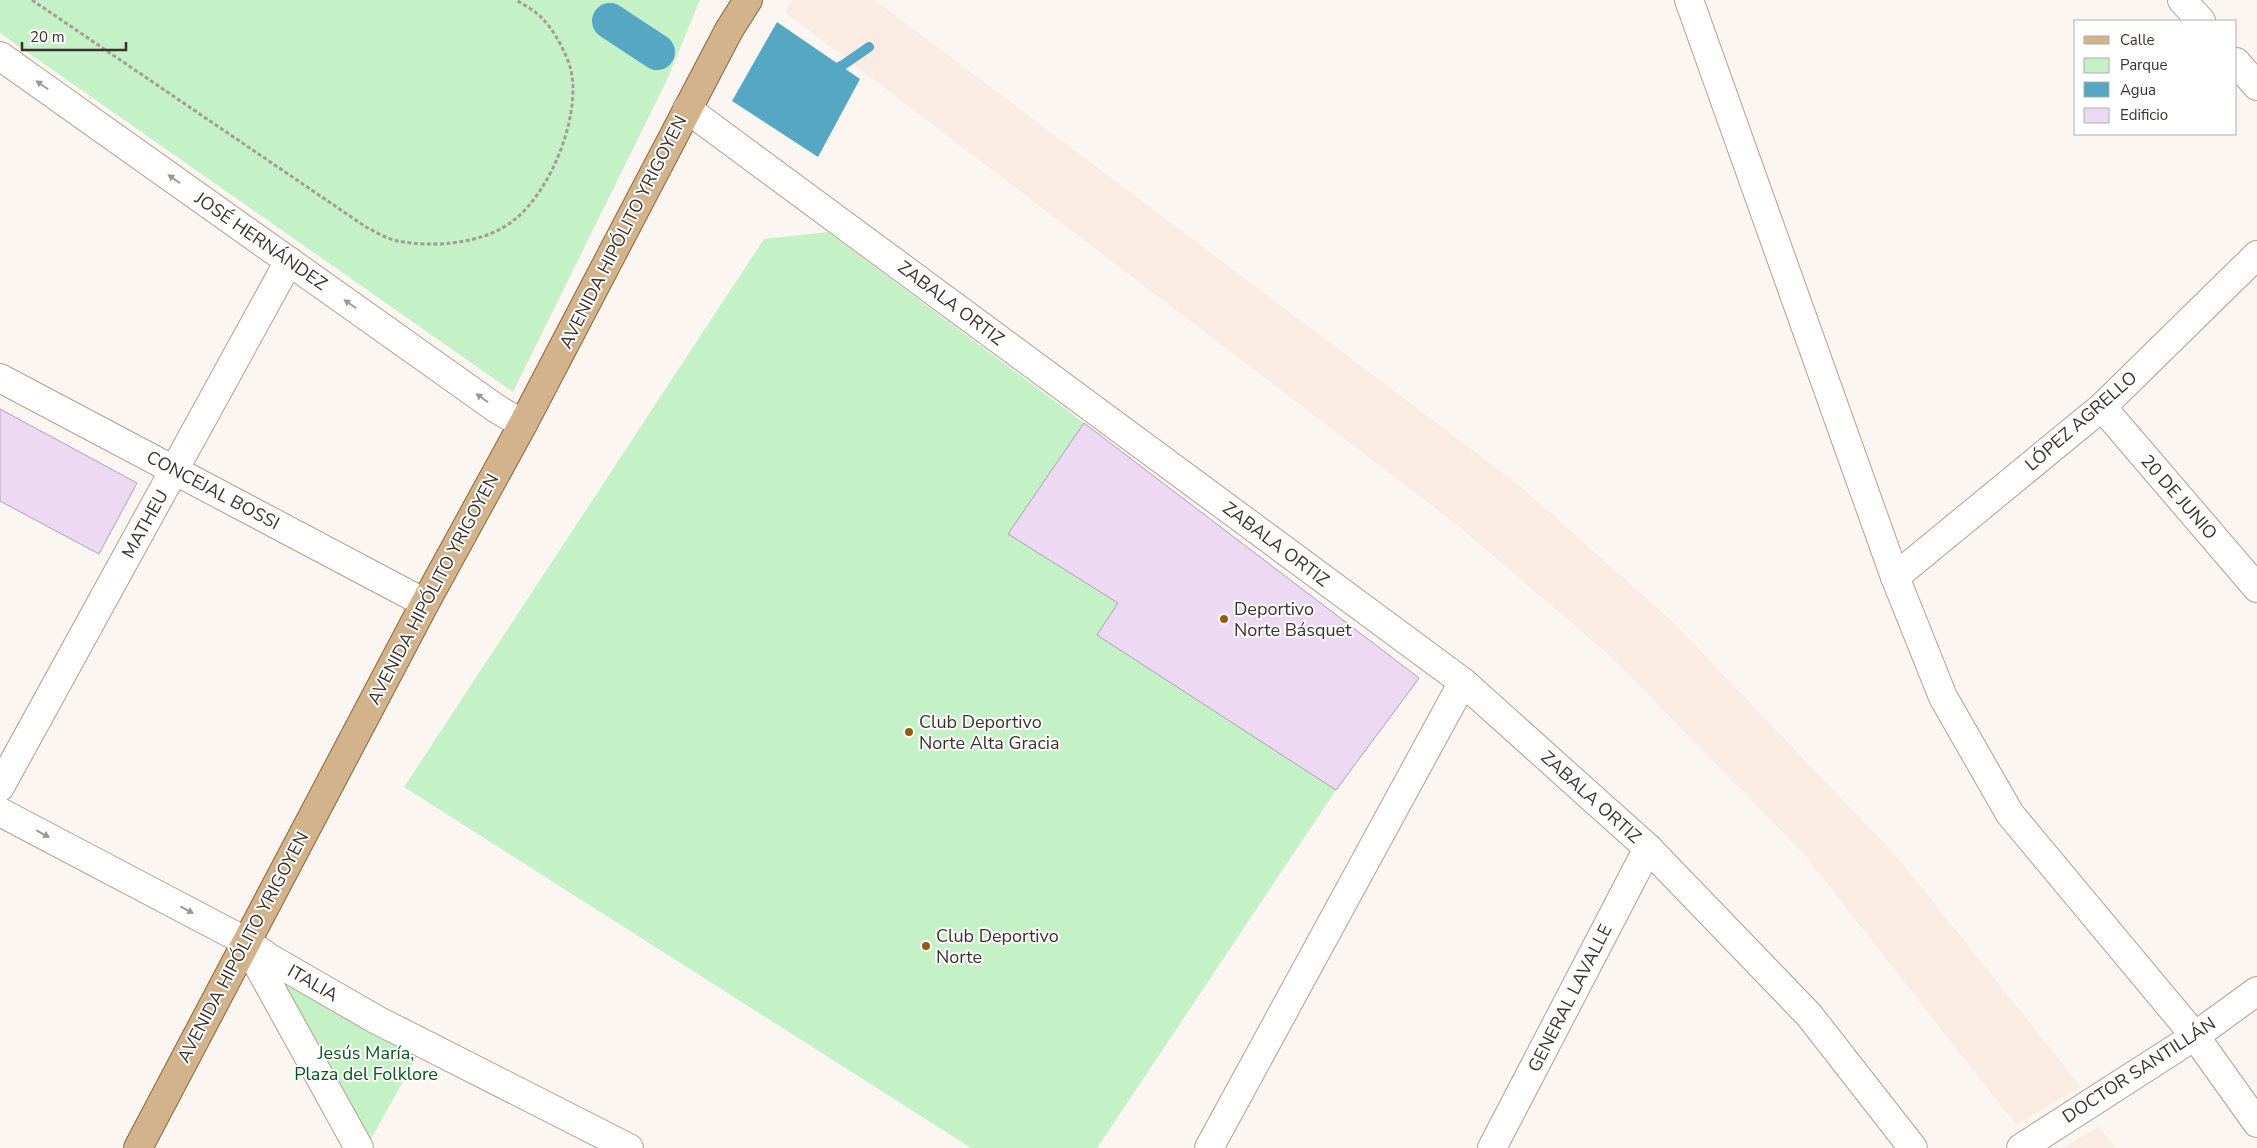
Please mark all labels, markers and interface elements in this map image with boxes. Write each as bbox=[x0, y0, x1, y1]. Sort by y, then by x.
scale bar bbox=[22, 20, 126, 52]
legend bbox=[2074, 20, 2237, 135]
text: 20 m bbox=[30, 27, 65, 47]
text: Calle bbox=[2120, 30, 2155, 50]
text: Parque bbox=[2120, 55, 2168, 75]
one-way arrow bbox=[35, 80, 49, 90]
text: Agua bbox=[2120, 80, 2156, 100]
text: Edificio bbox=[2120, 105, 2168, 125]
street label: AVENIDA HIPÓLITO YRIGOYEN bbox=[554, 111, 692, 353]
one-way arrow bbox=[167, 174, 181, 184]
street label: JOSÉ HERNÁNDEZ bbox=[189, 186, 332, 296]
street label: ZABALA ORTIZ bbox=[893, 255, 1009, 351]
one-way arrow bbox=[343, 299, 356, 309]
street label: LÓPEZ AGRELLO bbox=[2020, 366, 2142, 476]
one-way arrow bbox=[475, 393, 489, 403]
street label: CONCEJAL BOSSI bbox=[142, 445, 284, 535]
street label: 20 DE JUNIO bbox=[2135, 449, 2223, 545]
street label: AVENIDA HIPÓLITO YRIGOYEN bbox=[362, 469, 504, 709]
street label: MATHEU bbox=[116, 485, 174, 563]
street label: ZABALA ORTIZ bbox=[1218, 496, 1334, 592]
place label: Deportivo Norte Básquet bbox=[1234, 597, 1352, 642]
marker: Deportivo Norte Básquet bbox=[1218, 613, 1230, 625]
place label: Club Deportivo Norte Alta Gracia bbox=[919, 710, 1059, 755]
marker: Club Deportivo Norte Alta Gracia bbox=[903, 726, 915, 738]
street label: ZABALA ORTIZ bbox=[1536, 745, 1647, 849]
street label: AVENIDA HIPÓLITO YRIGOYEN bbox=[172, 827, 314, 1067]
one-way arrow bbox=[36, 830, 50, 838]
one-way arrow bbox=[180, 906, 194, 914]
street label: GENERAL LAVALLE bbox=[1522, 920, 1618, 1076]
place label: Club Deportivo Norte bbox=[936, 924, 1059, 969]
marker: Club Deportivo Norte bbox=[920, 940, 932, 952]
street label: ITALIA bbox=[283, 959, 343, 1007]
street label: DOCTOR SANTILLÁN bbox=[2058, 1011, 2220, 1129]
park label: Jesús María, Plaza del Folklore bbox=[294, 1041, 438, 1086]

